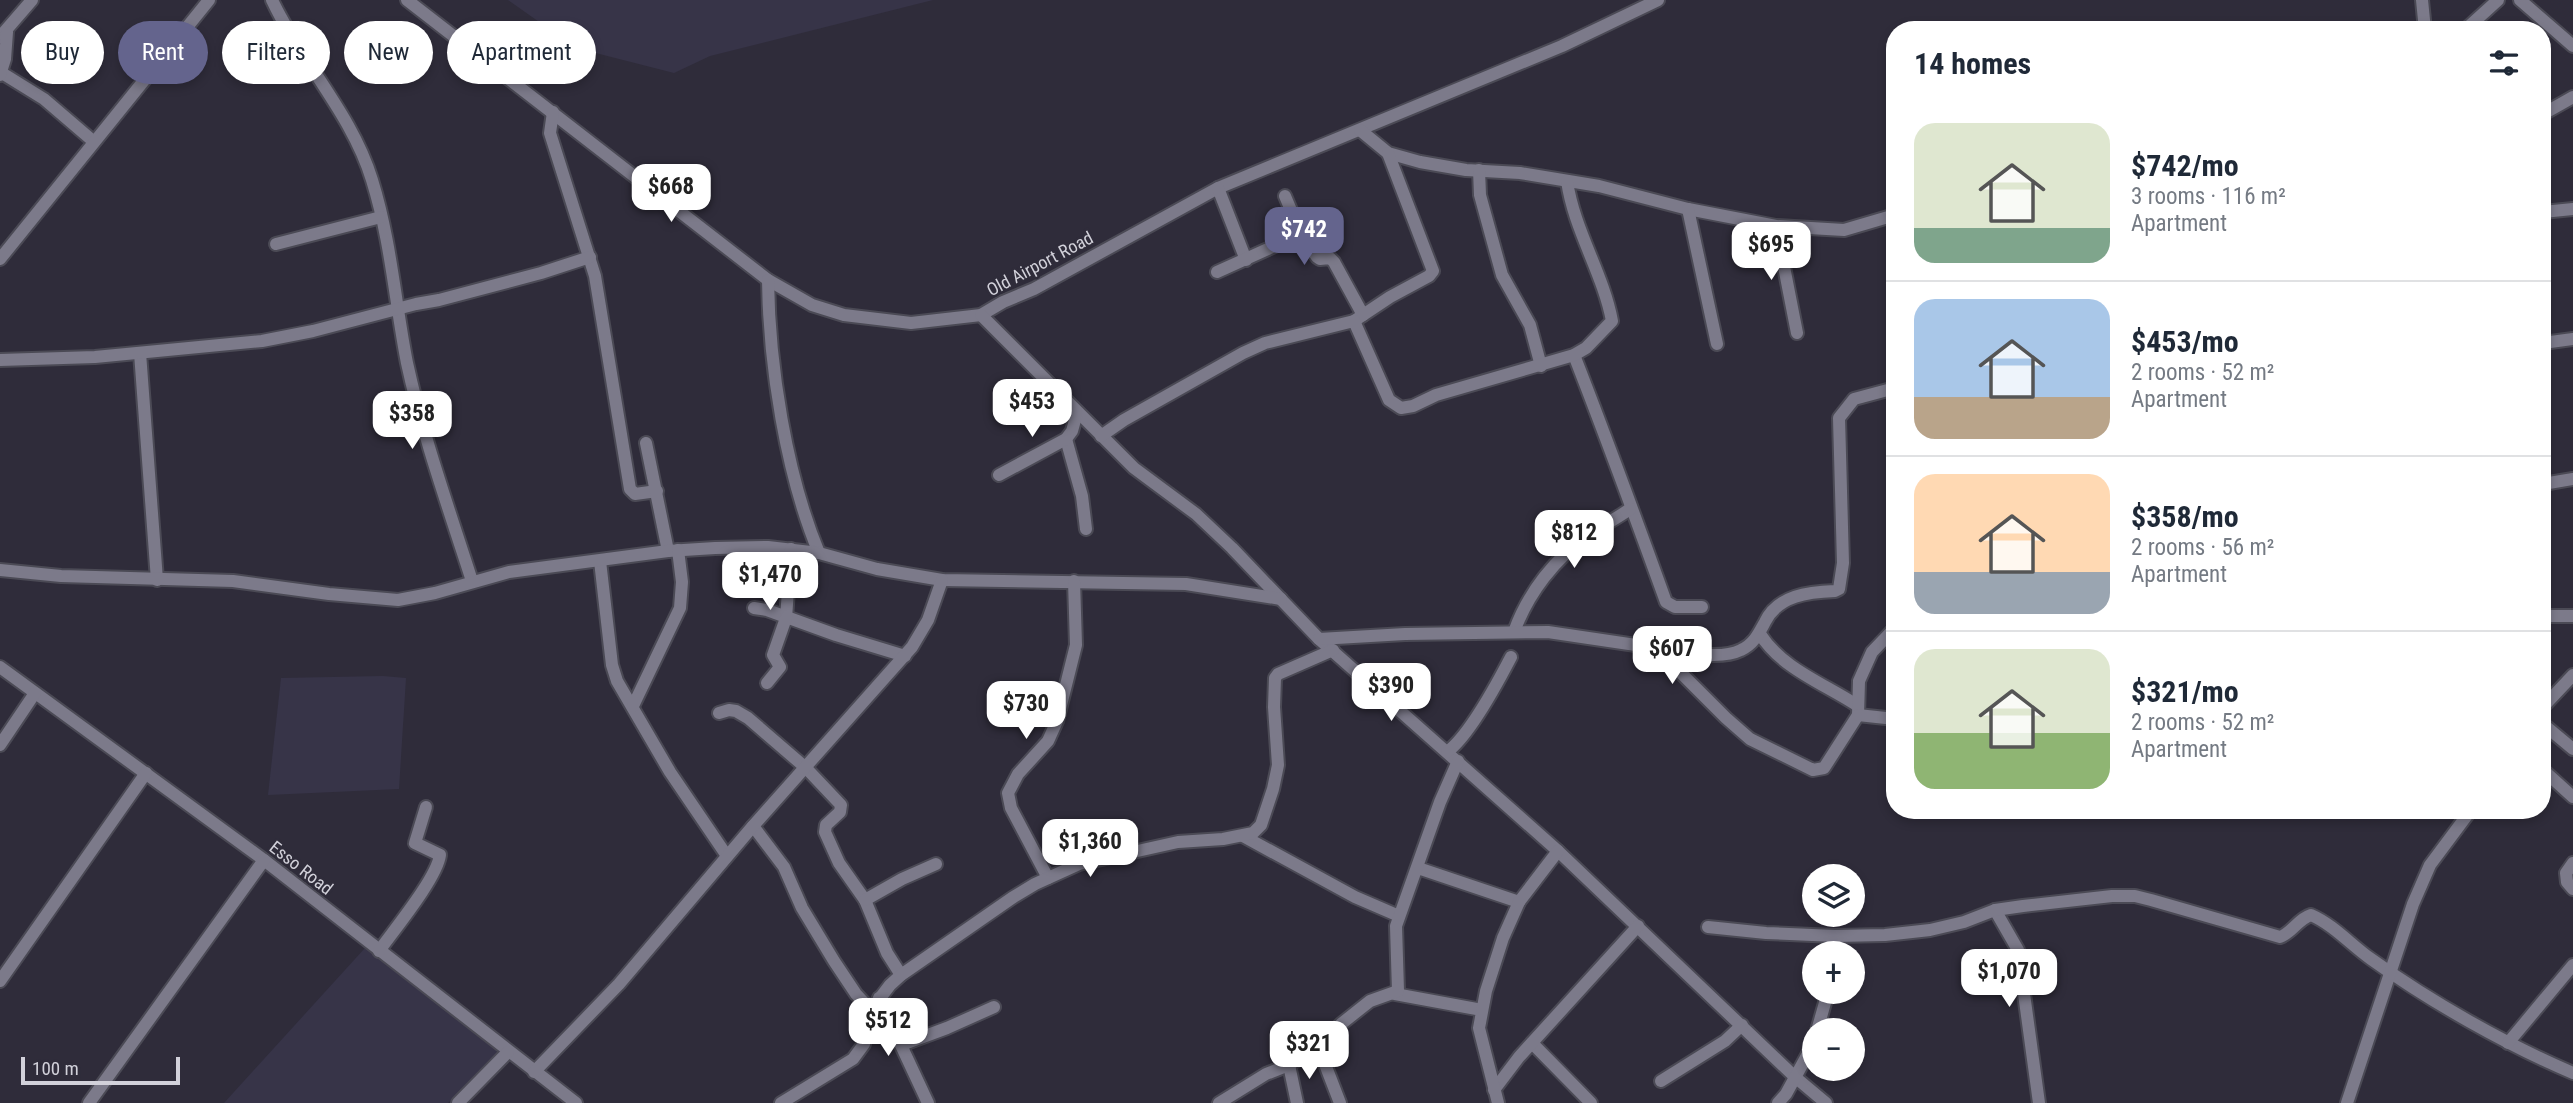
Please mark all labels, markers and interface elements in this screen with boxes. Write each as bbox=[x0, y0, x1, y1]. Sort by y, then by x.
chip: Buy bbox=[21, 21, 104, 84]
chip: Rent bbox=[118, 21, 208, 84]
chip: Filters bbox=[222, 21, 330, 84]
chip: New bbox=[344, 21, 433, 84]
chip: Apartment bbox=[447, 21, 596, 84]
icon: filters bbox=[2485, 44, 2523, 82]
text: 14 homes bbox=[1914, 46, 2031, 81]
text: $742/mo bbox=[2131, 148, 2239, 183]
icon: home bbox=[1970, 151, 2054, 235]
pin: $668 bbox=[630, 164, 712, 224]
text: $668 bbox=[648, 173, 694, 200]
text: 3 rooms · 116 m² bbox=[2131, 183, 2286, 210]
pin: $742 bbox=[1263, 208, 1345, 267]
text: Apartment bbox=[2131, 210, 2227, 237]
text: $742 bbox=[1281, 216, 1327, 243]
pin: $695 bbox=[1730, 222, 1812, 282]
street label: Old Airport Road bbox=[983, 227, 1097, 300]
text: $695 bbox=[1748, 231, 1794, 258]
text: $453/mo bbox=[2131, 324, 2239, 359]
icon: home bbox=[1970, 327, 2054, 411]
text: 2 rooms · 52 m² bbox=[2131, 359, 2274, 386]
pin: $453 bbox=[991, 380, 1073, 439]
text: Apartment bbox=[2131, 386, 2227, 413]
text: $453 bbox=[1009, 388, 1055, 415]
pin: $358 bbox=[371, 392, 453, 451]
text: $358 bbox=[389, 400, 435, 427]
text: $358/mo bbox=[2131, 499, 2239, 534]
icon: home bbox=[1970, 502, 2054, 586]
pin: $812 bbox=[1533, 510, 1615, 570]
text: $812 bbox=[1551, 519, 1597, 546]
text: 2 rooms · 56 m² bbox=[2131, 534, 2274, 561]
pin: $1,470 bbox=[713, 552, 827, 612]
text: $1,470 bbox=[738, 561, 802, 588]
text: Apartment bbox=[2131, 561, 2227, 588]
pin: $607 bbox=[1631, 626, 1713, 686]
text: $607 bbox=[1649, 635, 1695, 662]
pin: $390 bbox=[1350, 664, 1432, 723]
text: $390 bbox=[1368, 672, 1414, 699]
text: $321/mo bbox=[2131, 674, 2239, 709]
icon: home bbox=[1970, 677, 2054, 761]
pin: $730 bbox=[985, 682, 1067, 741]
text: $730 bbox=[1003, 690, 1049, 717]
text: 2 rooms · 52 m² bbox=[2131, 709, 2274, 736]
text: Apartment bbox=[2131, 736, 2227, 763]
pin: $1,360 bbox=[1033, 820, 1147, 879]
text: $1,360 bbox=[1058, 828, 1122, 855]
street label: Esso Road bbox=[265, 836, 337, 899]
map controls bbox=[1802, 864, 1865, 1081]
button: layers bbox=[1802, 864, 1865, 927]
button: + bbox=[1802, 941, 1865, 1004]
pin: $1,070 bbox=[1952, 950, 2066, 1009]
text: $1,070 bbox=[1977, 958, 2041, 985]
pin: $512 bbox=[847, 998, 929, 1058]
text: $512 bbox=[865, 1007, 911, 1034]
button: − bbox=[1802, 1018, 1865, 1081]
pin: $321 bbox=[1268, 1021, 1350, 1081]
text: $321 bbox=[1286, 1030, 1332, 1057]
scale bar bbox=[21, 1054, 180, 1086]
text: 100 m bbox=[32, 1057, 79, 1080]

